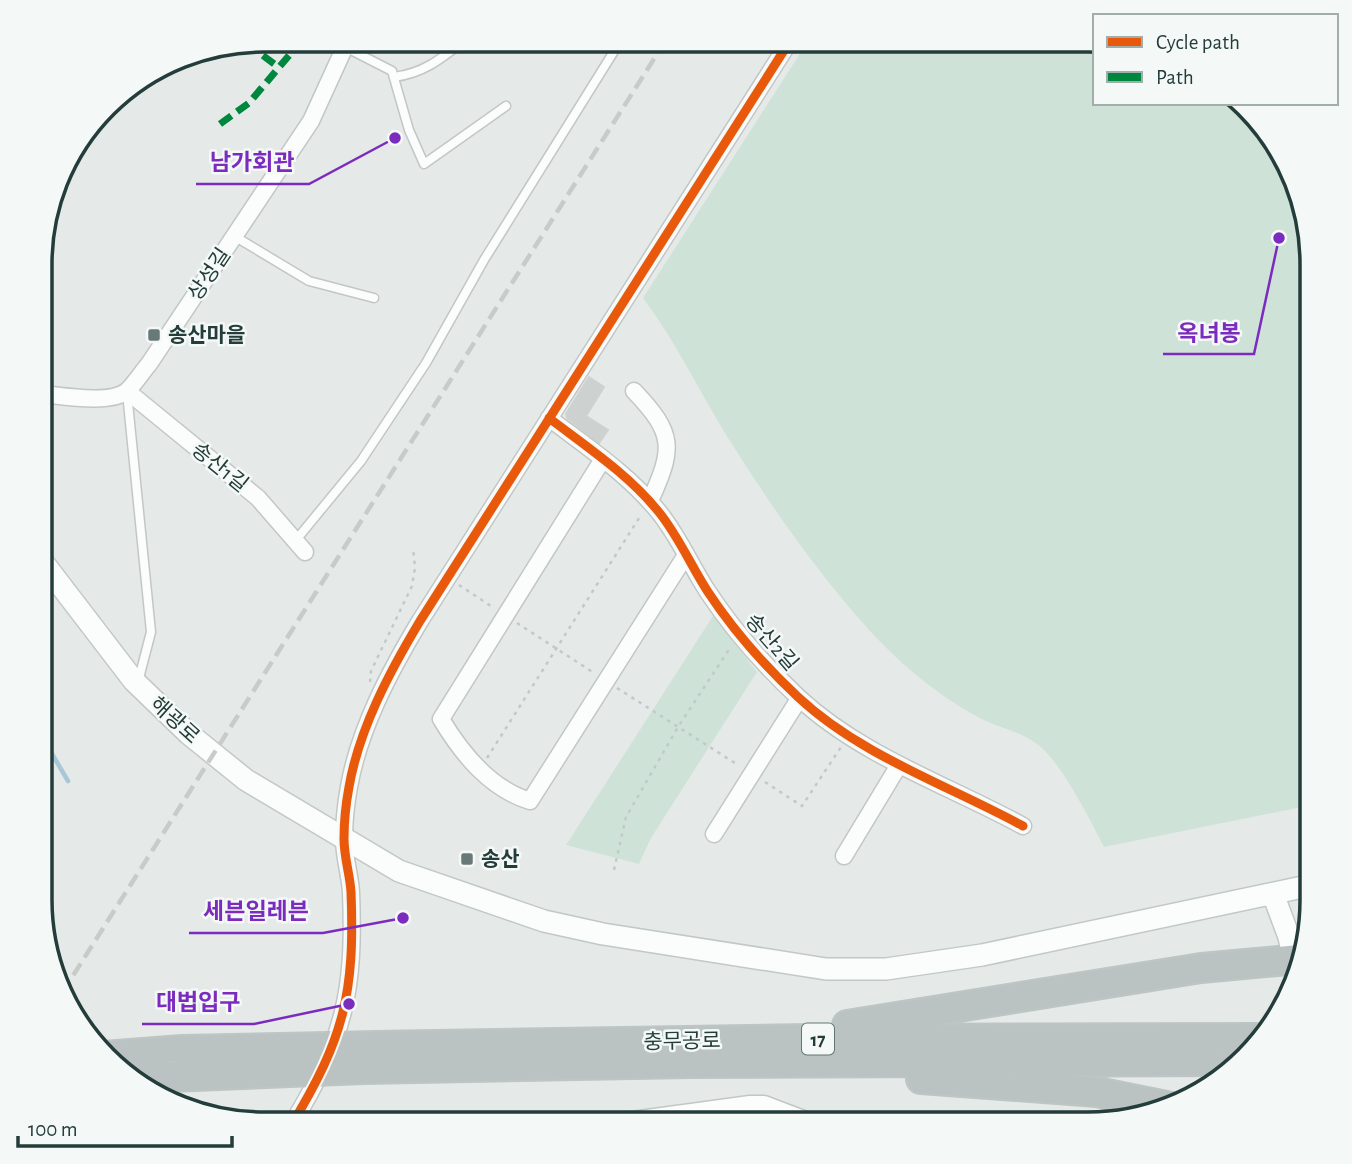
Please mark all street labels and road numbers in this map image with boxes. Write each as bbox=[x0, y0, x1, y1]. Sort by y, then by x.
street label: 상성길 bbox=[184, 244, 234, 304]
street label: 송산1길 bbox=[188, 438, 252, 496]
street label: 송산2길 bbox=[742, 609, 802, 675]
street label: 해광로 bbox=[146, 692, 204, 748]
road number: 17 bbox=[802, 1023, 834, 1054]
street label: 충무공로 bbox=[643, 1029, 721, 1053]

